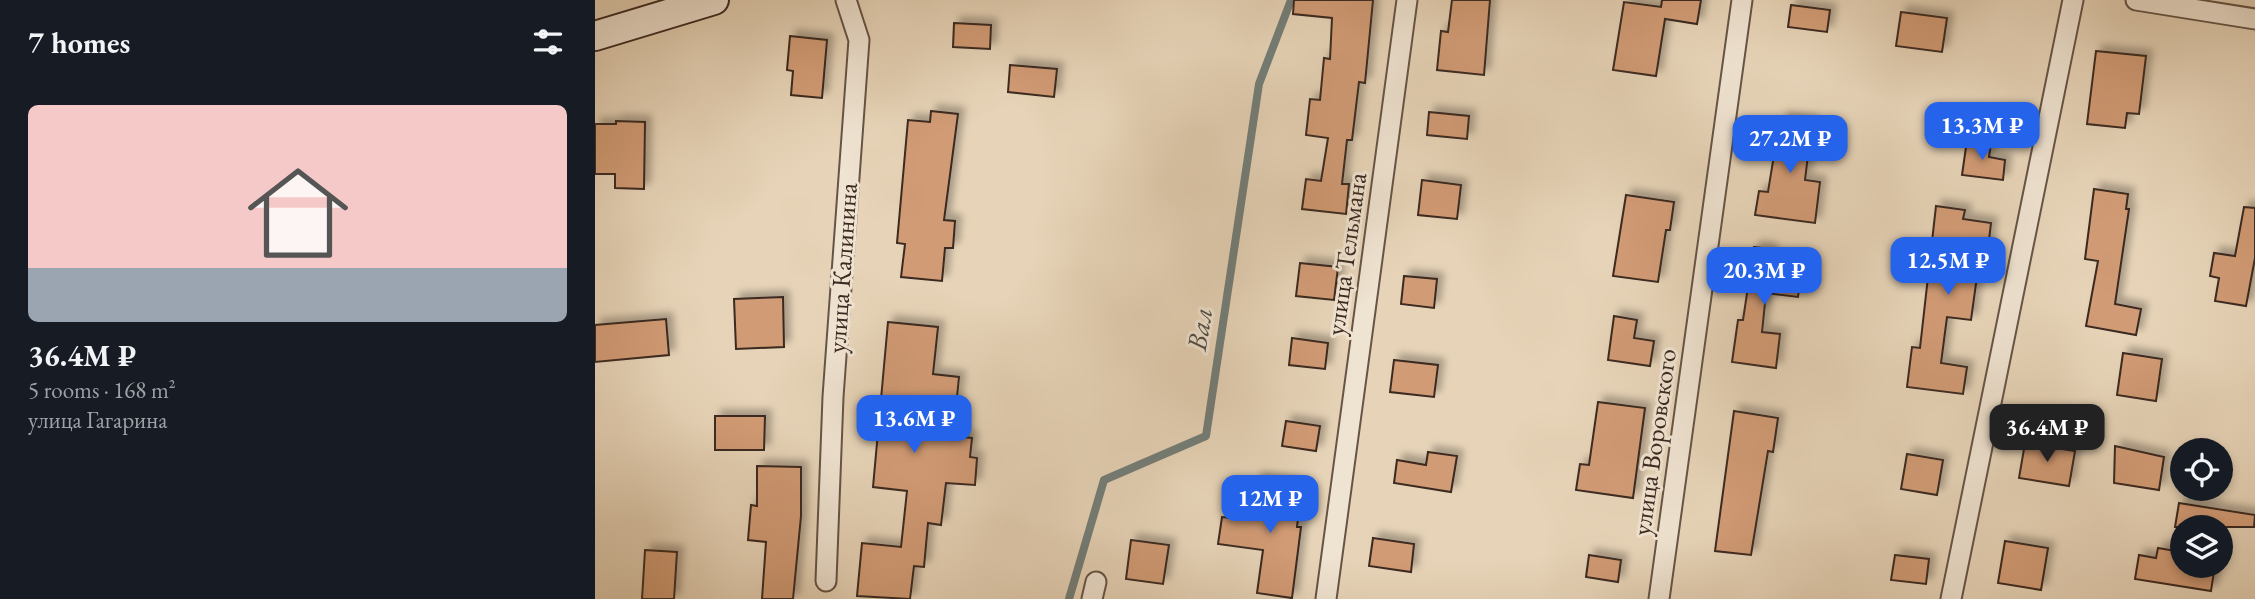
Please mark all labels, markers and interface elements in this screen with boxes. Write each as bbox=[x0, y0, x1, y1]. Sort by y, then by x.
text: 7 homes bbox=[28, 23, 130, 62]
icon: filters bbox=[529, 23, 567, 61]
pin: 13.3M ₽ bbox=[1917, 102, 2047, 162]
text: 13.3M ₽ bbox=[1941, 110, 2023, 140]
pin: 27.2M ₽ bbox=[1725, 116, 1855, 175]
text: 27.2M ₽ bbox=[1749, 123, 1831, 153]
icon: home bbox=[235, 150, 361, 276]
street label: улица Тельмана bbox=[1318, 170, 1374, 338]
street label: улица Калинина bbox=[819, 181, 865, 354]
pin: 12.5M ₽ bbox=[1883, 238, 2013, 297]
text: 12.5M ₽ bbox=[1907, 245, 1989, 275]
pin: 20.3M ₽ bbox=[1699, 247, 1829, 307]
text: 20.3M ₽ bbox=[1723, 255, 1805, 285]
water label: Вал bbox=[1178, 305, 1220, 354]
text: 36.4M ₽ bbox=[28, 336, 136, 375]
street label: улица Воровского bbox=[1624, 346, 1684, 538]
text: 5 rooms · 168 m² bbox=[28, 375, 176, 405]
pin: 13.6M ₽ bbox=[849, 396, 979, 455]
text: 13.6M ₽ bbox=[873, 403, 955, 433]
text: улица Гагарина bbox=[28, 405, 167, 435]
pin: 36.4M ₽ bbox=[1982, 405, 2112, 464]
text: 36.4M ₽ bbox=[2006, 412, 2088, 442]
map controls bbox=[2170, 438, 2233, 578]
button: locate bbox=[2170, 438, 2233, 501]
pin: 12M ₽ bbox=[1221, 476, 1319, 535]
text: 12M ₽ bbox=[1237, 483, 1303, 513]
button: layers bbox=[2170, 515, 2233, 578]

